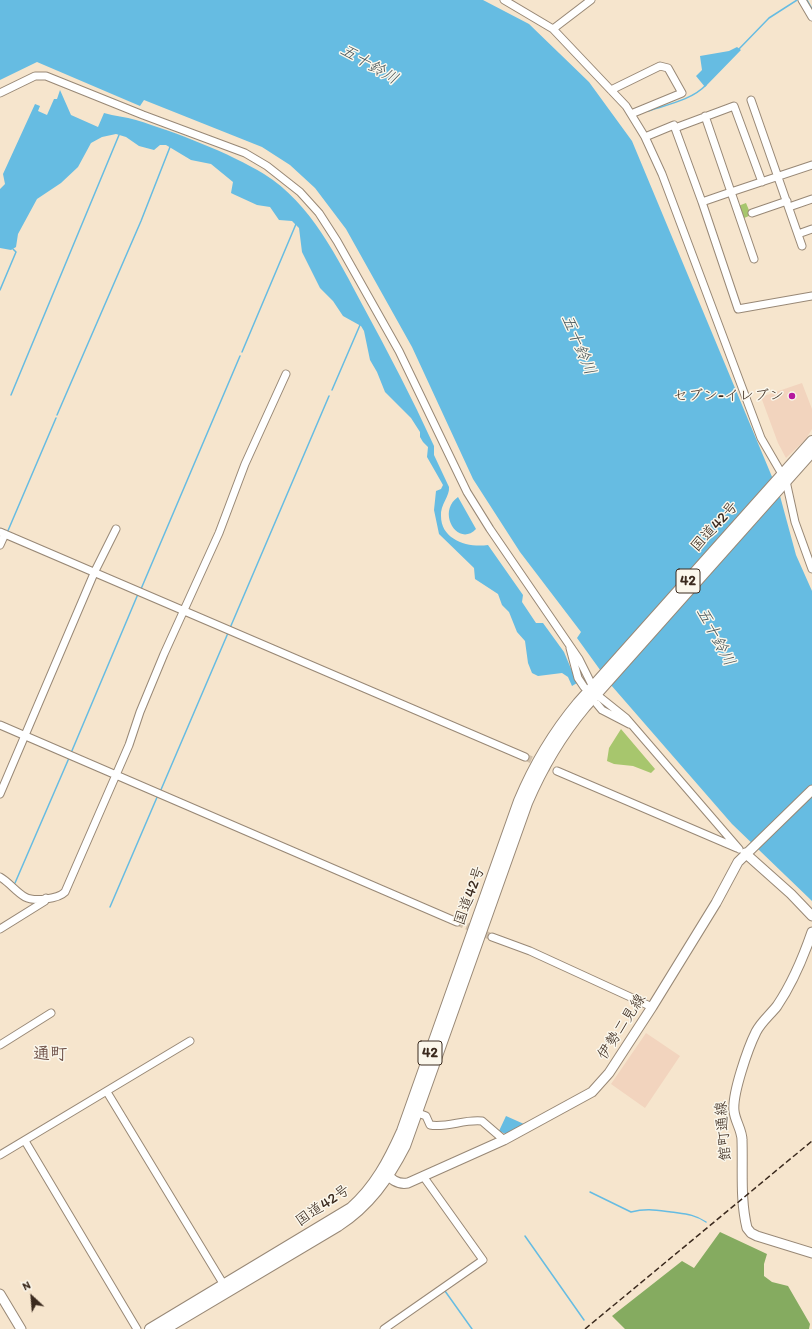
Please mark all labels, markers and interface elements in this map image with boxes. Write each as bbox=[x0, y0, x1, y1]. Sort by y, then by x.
water label: 五十鈴川 bbox=[336, 41, 402, 89]
water label: 五十鈴川 bbox=[557, 312, 599, 378]
place label: セブン-イレブン bbox=[673, 387, 784, 405]
marker: セブン-イレブン bbox=[787, 391, 797, 401]
street label: 国道42号 bbox=[688, 498, 742, 556]
road number: 42 bbox=[676, 569, 700, 593]
water label: 五十鈴川 bbox=[692, 604, 738, 670]
street label: 国道42号 bbox=[451, 864, 489, 928]
street label: 伊勢二見線 bbox=[594, 991, 650, 1063]
road number: 42 bbox=[418, 1041, 442, 1065]
district label: 通町 bbox=[33, 1045, 67, 1065]
street label: 館町通線 bbox=[712, 1100, 736, 1162]
street label: 国道42号 bbox=[292, 1181, 354, 1231]
north arrow bbox=[12, 1277, 52, 1317]
text: N bbox=[20, 1278, 33, 1293]

